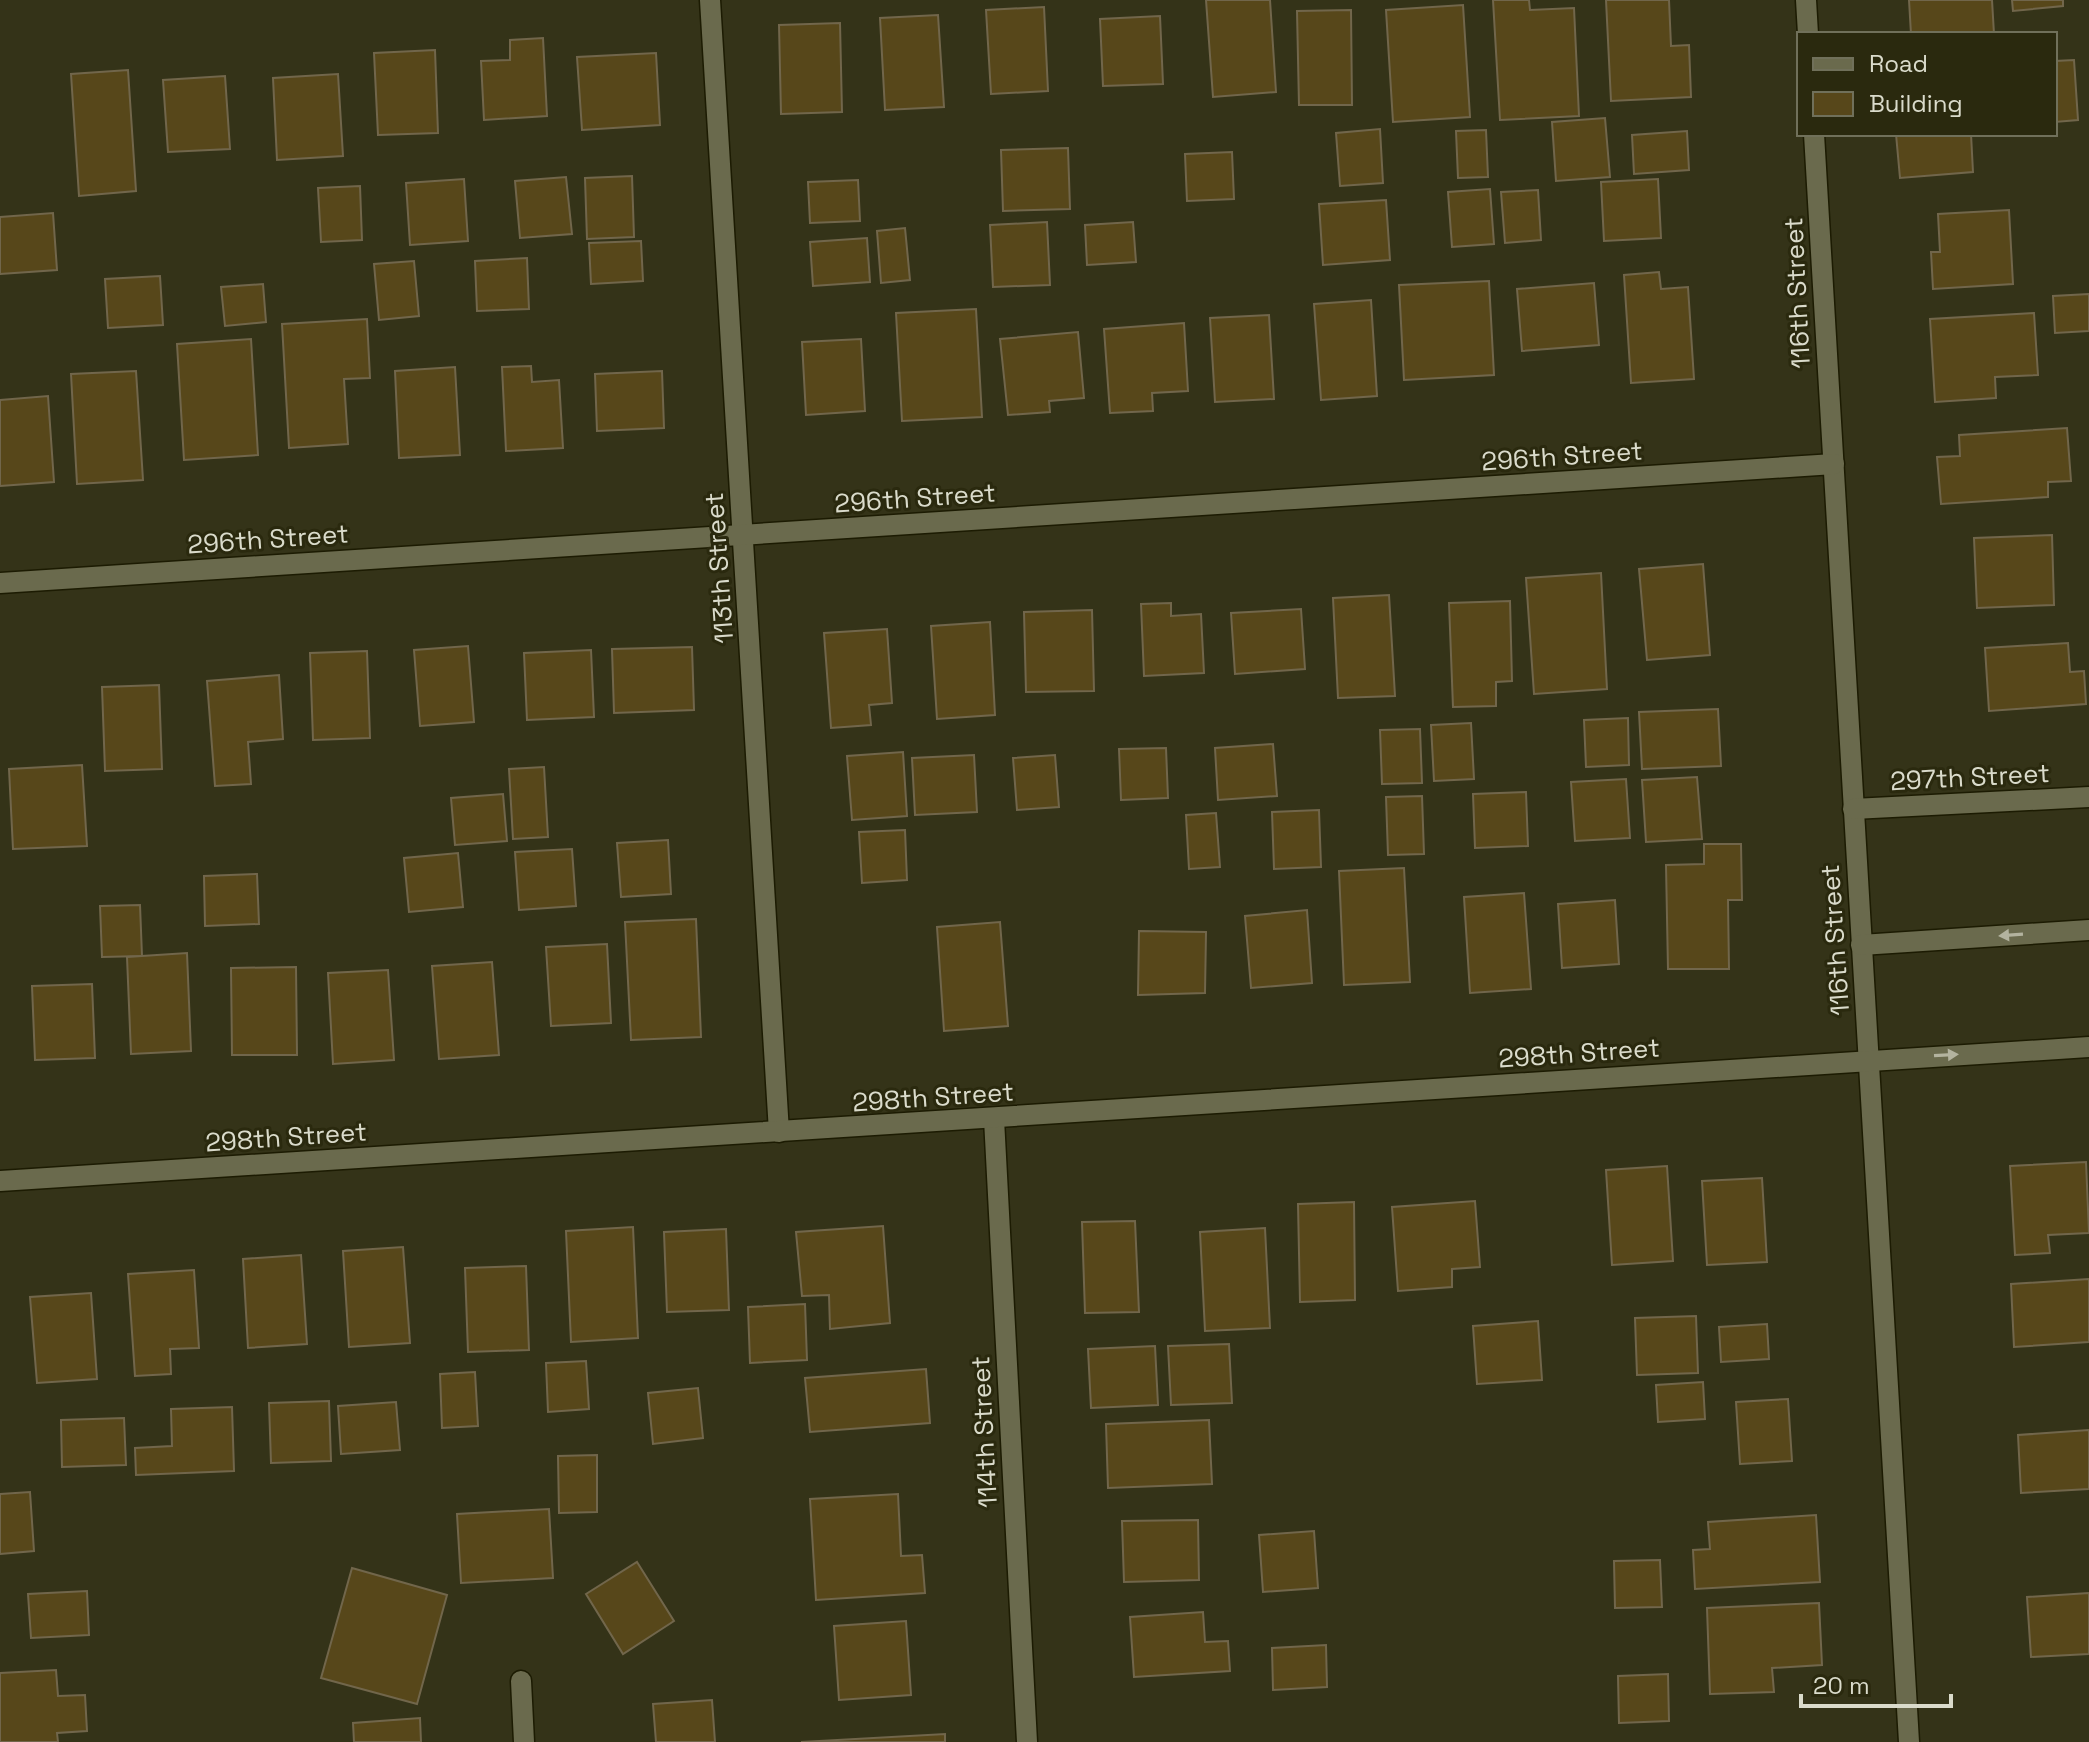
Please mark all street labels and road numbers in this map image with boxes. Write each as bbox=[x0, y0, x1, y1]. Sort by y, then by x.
street label: 116th Street bbox=[1776, 216, 1818, 370]
street label: 296th Street bbox=[1480, 433, 1644, 479]
street label: 296th Street bbox=[833, 475, 997, 521]
street label: 113th Street bbox=[697, 491, 741, 645]
street label: 296th Street bbox=[186, 516, 350, 562]
street label: 297th Street bbox=[1889, 756, 2051, 798]
street label: 116th Street bbox=[1813, 863, 1857, 1017]
street label: 298th Street bbox=[1497, 1030, 1661, 1076]
street label: 298th Street bbox=[851, 1074, 1015, 1120]
street label: 298th Street bbox=[204, 1114, 368, 1160]
street label: 114th Street bbox=[963, 1355, 1005, 1509]

